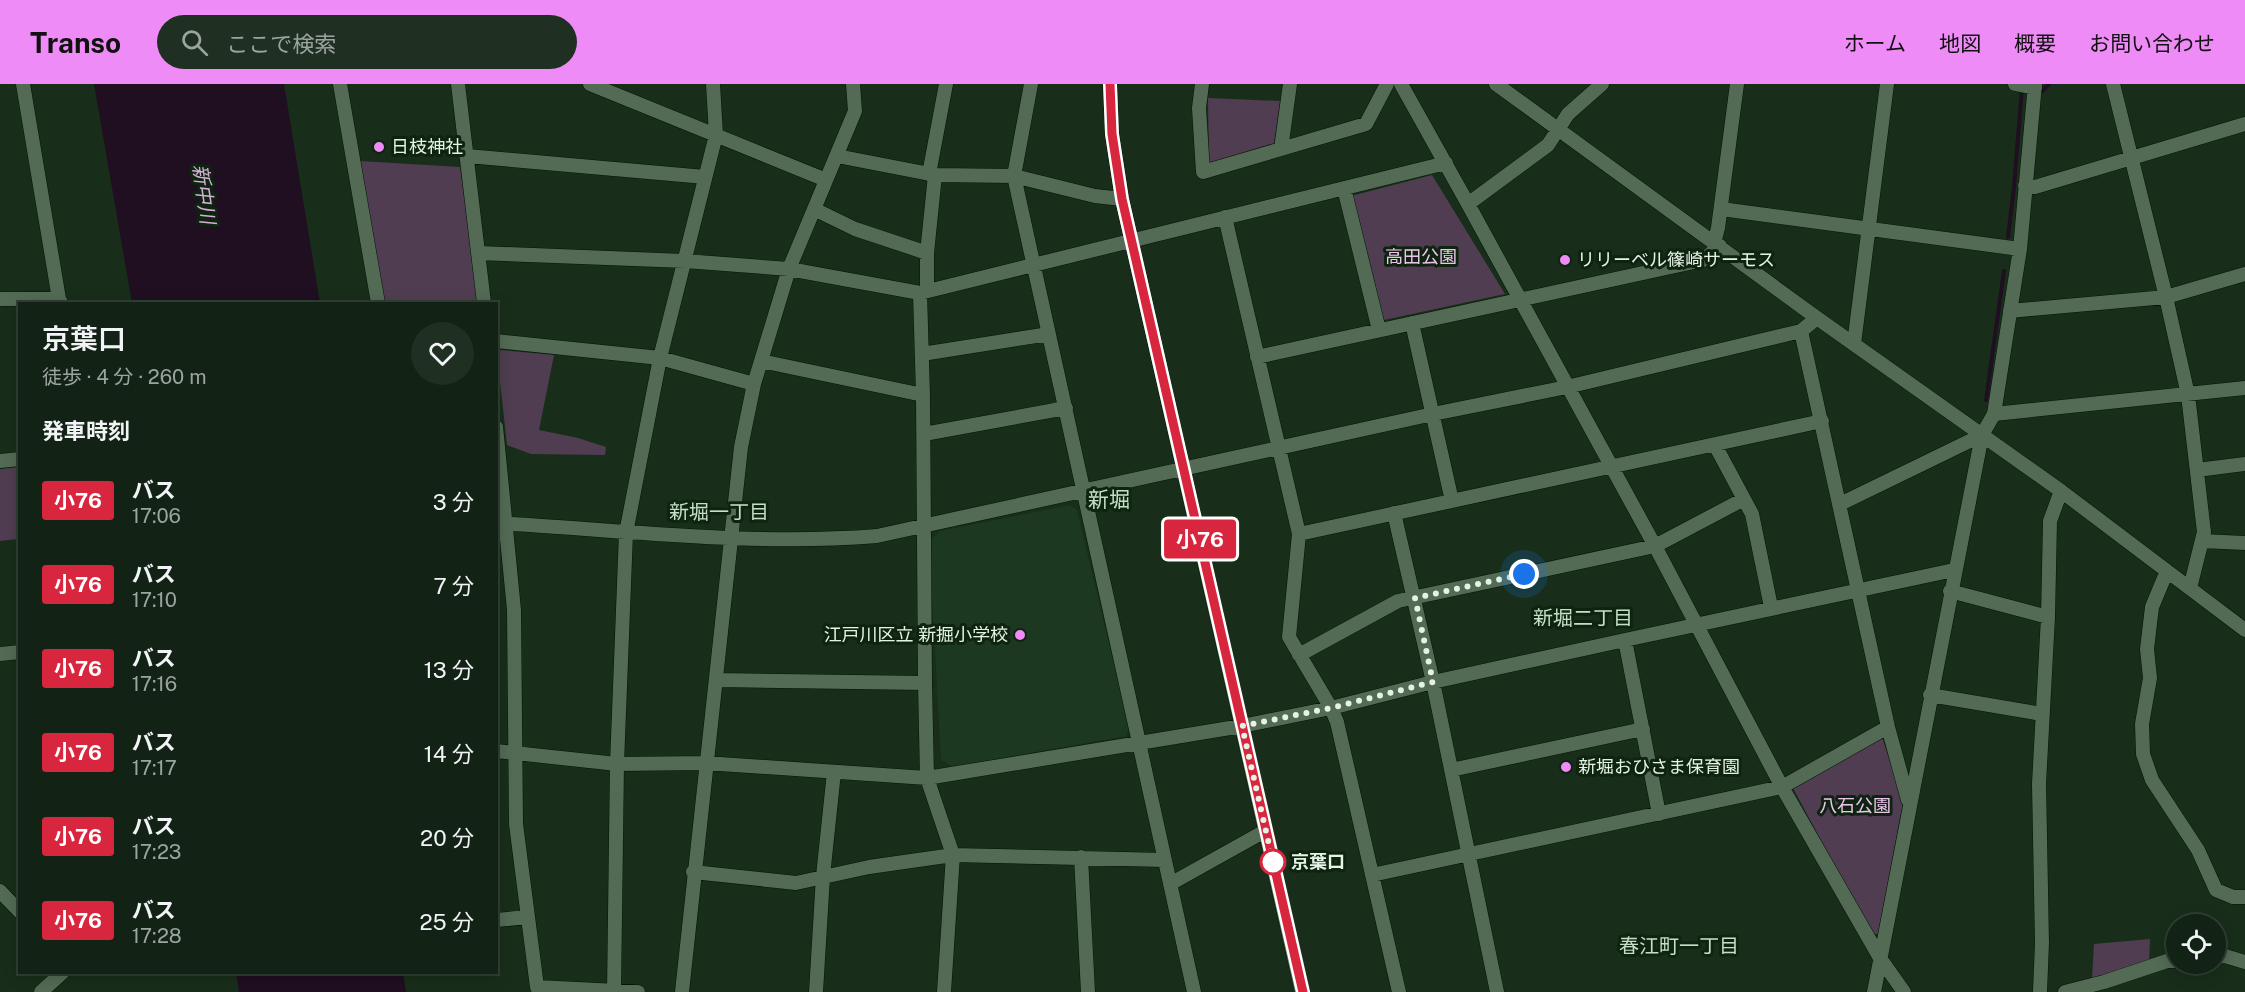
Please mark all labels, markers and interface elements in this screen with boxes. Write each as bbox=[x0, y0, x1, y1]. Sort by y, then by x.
search box bbox=[157, 15, 577, 69]
text: Transo bbox=[30, 26, 121, 59]
icon: search bbox=[178, 26, 211, 59]
text: ここで検索 bbox=[226, 31, 336, 57]
text: ホーム bbox=[1844, 31, 1906, 56]
text: 地図 bbox=[1939, 31, 1981, 56]
text: 概要 bbox=[2014, 31, 2056, 56]
text: お問い合わせ bbox=[2089, 31, 2215, 56]
place label: 日枝神社 bbox=[391, 136, 463, 157]
marker: 日枝神社 bbox=[372, 140, 386, 154]
water label: 新中川 bbox=[188, 163, 220, 227]
park label: 高田公園 bbox=[1385, 246, 1457, 267]
place label: リリーベル篠崎サーモス bbox=[1577, 249, 1775, 270]
marker: リリーベル篠崎サーモス bbox=[1558, 253, 1572, 267]
text: 京葉口 bbox=[42, 322, 126, 355]
button: heart bbox=[411, 322, 474, 385]
text: 徒歩 · 4 分 · 260 m bbox=[42, 365, 206, 389]
text: 発車時刻 bbox=[42, 418, 130, 444]
text: バス bbox=[132, 477, 176, 503]
district label: 新堀 bbox=[1088, 487, 1130, 512]
text: 小76 bbox=[54, 488, 102, 513]
text: 3 分 bbox=[433, 489, 474, 515]
district label: 新堀一丁目 bbox=[669, 500, 769, 524]
text: 17:06 bbox=[132, 504, 181, 528]
line badge: 小76 bbox=[1166, 520, 1234, 558]
text: 小76 bbox=[1176, 527, 1224, 552]
your location bbox=[1509, 559, 1539, 589]
text: バス bbox=[132, 561, 176, 587]
text: 小76 bbox=[54, 572, 102, 597]
text: 7 分 bbox=[433, 573, 474, 599]
text: 17:10 bbox=[132, 588, 177, 612]
district label: 新堀二丁目 bbox=[1533, 606, 1633, 630]
place label: 江戸川区立 新掘小学校 bbox=[824, 624, 1008, 645]
marker: 江戸川区立 新掘小学校 bbox=[1013, 628, 1027, 642]
text: バス bbox=[132, 645, 176, 671]
text: 小76 bbox=[54, 656, 102, 681]
text: 13 分 bbox=[424, 657, 474, 683]
text: 17:16 bbox=[132, 672, 177, 696]
text: バス bbox=[132, 729, 176, 755]
text: 小76 bbox=[54, 740, 102, 765]
text: 14 分 bbox=[424, 741, 474, 767]
text: 17:17 bbox=[132, 756, 177, 780]
place label: 新堀おひさま保育園 bbox=[1578, 756, 1740, 777]
marker: 新堀おひさま保育園 bbox=[1559, 760, 1573, 774]
park label: 八石公園 bbox=[1819, 795, 1891, 816]
text: バス bbox=[132, 813, 176, 839]
text: 小76 bbox=[54, 824, 102, 849]
text: 20 分 bbox=[420, 825, 474, 851]
text: 17:23 bbox=[132, 840, 181, 864]
marker: 京葉口 bbox=[1260, 849, 1286, 875]
place label: 京葉口 bbox=[1291, 851, 1345, 872]
text: バス bbox=[132, 897, 176, 923]
text: 小76 bbox=[54, 908, 102, 933]
text: 25 分 bbox=[419, 909, 474, 935]
map controls bbox=[2166, 914, 2226, 974]
button: locate bbox=[2166, 914, 2226, 974]
text: 17:28 bbox=[132, 924, 182, 948]
district label: 春江町一丁目 bbox=[1619, 934, 1739, 958]

